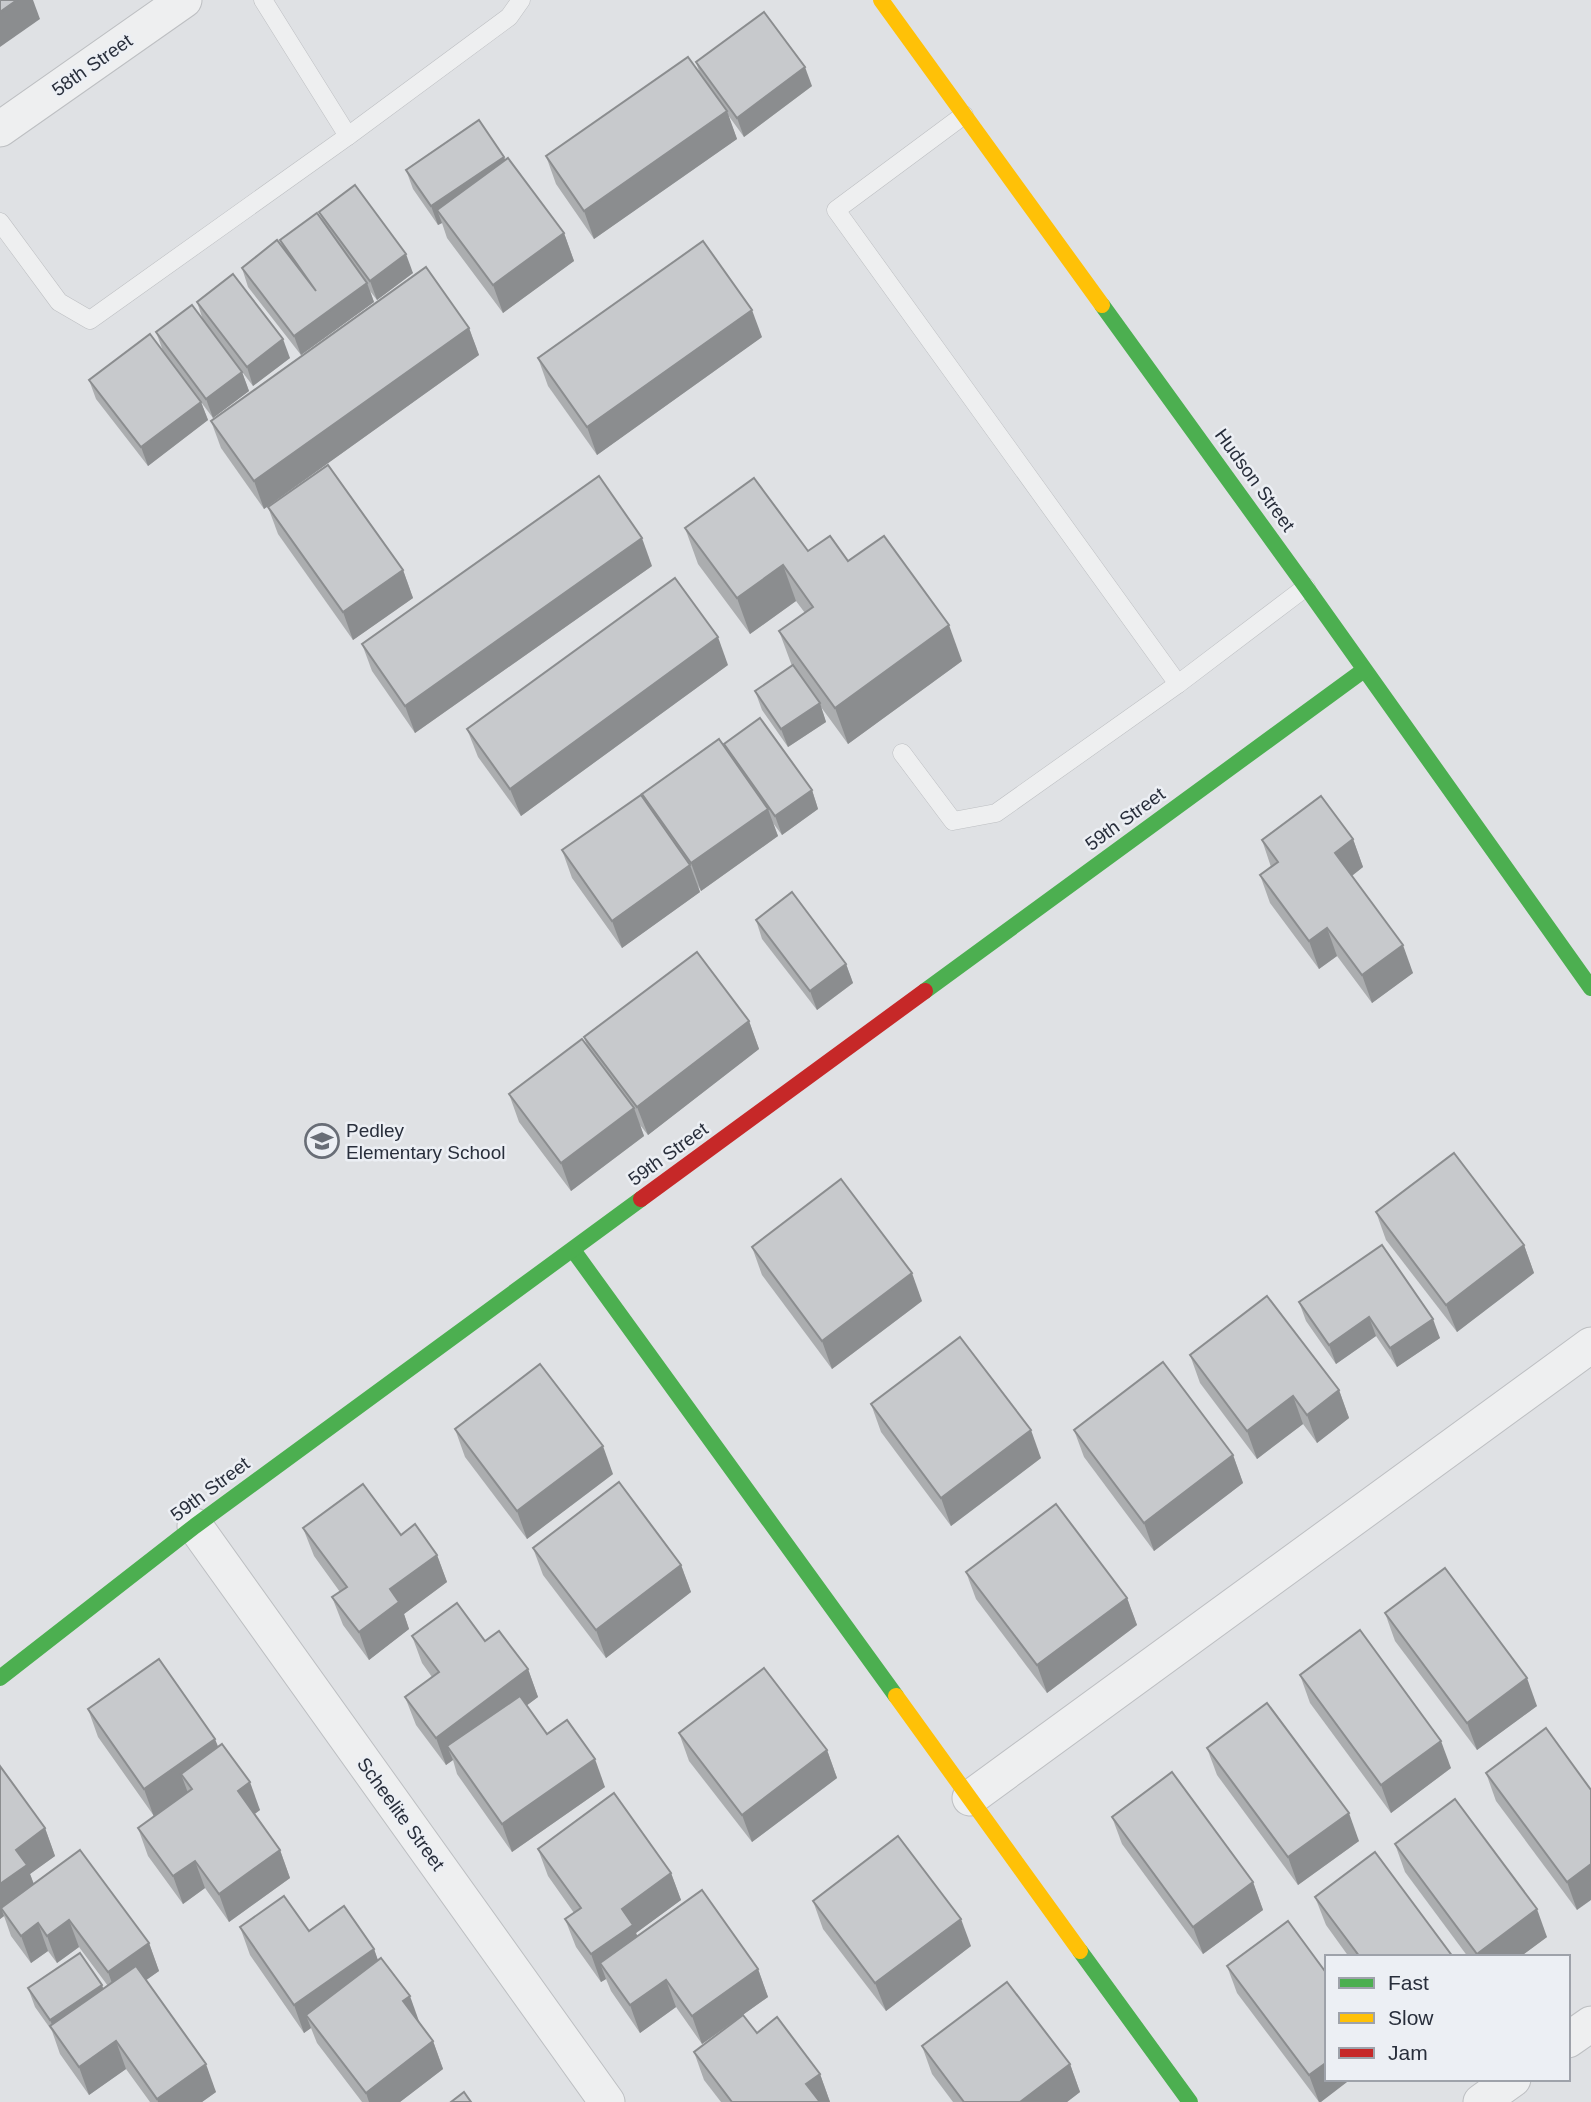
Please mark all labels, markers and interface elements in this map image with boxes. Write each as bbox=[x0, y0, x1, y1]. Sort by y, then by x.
street label: 58th Street bbox=[48, 29, 137, 100]
street label: Hudson Street bbox=[1211, 425, 1300, 536]
street label: 59th Street bbox=[1081, 783, 1169, 855]
street label: 59th Street bbox=[624, 1118, 712, 1190]
place label: Pedley Elementary School bbox=[346, 1120, 505, 1163]
school or university icon: Pedley Elementary School bbox=[303, 1122, 341, 1160]
street label: 59th Street bbox=[167, 1452, 254, 1525]
street label: Scheelite Street bbox=[353, 1754, 449, 1875]
legend bbox=[1325, 1955, 1570, 2081]
text: Fast bbox=[1388, 1971, 1429, 1994]
text: Slow bbox=[1388, 2006, 1434, 2029]
text: Jam bbox=[1388, 2041, 1428, 2064]

